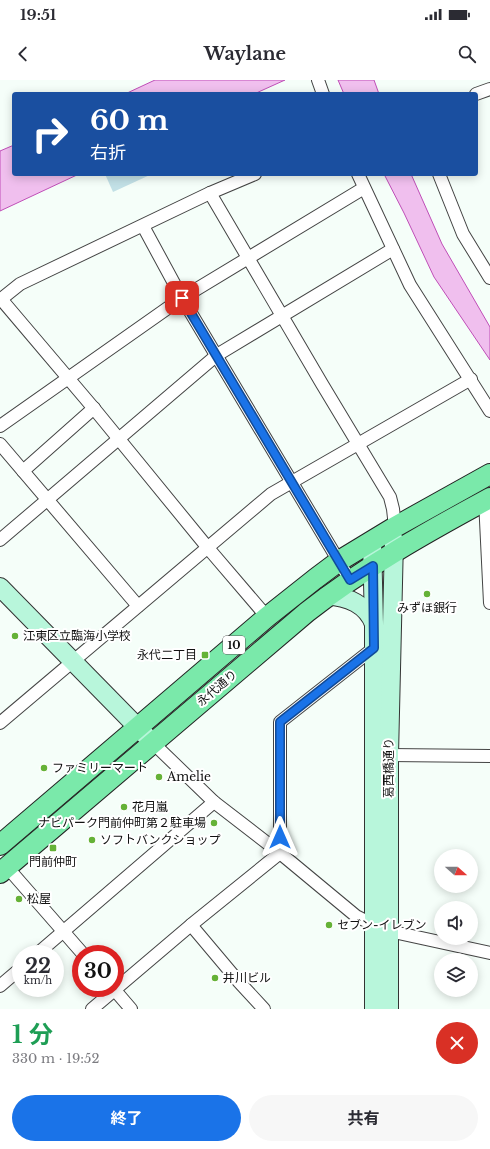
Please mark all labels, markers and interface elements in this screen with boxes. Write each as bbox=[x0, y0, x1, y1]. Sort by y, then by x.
text: 19:51 bbox=[20, 5, 56, 24]
icon: back bbox=[12, 43, 34, 65]
text: Waylane bbox=[204, 43, 286, 65]
icon: search bbox=[456, 43, 478, 65]
text: 60 m bbox=[90, 103, 168, 138]
icon: right bbox=[24, 108, 76, 160]
text: 右折 bbox=[90, 142, 126, 164]
pin bbox=[165, 281, 199, 315]
icon: arrive bbox=[171, 287, 193, 309]
marker: みずほ銀行 bbox=[422, 589, 432, 599]
place label: みずほ銀行 bbox=[397, 600, 457, 615]
place label: 江東区立臨海小学校 bbox=[23, 628, 131, 643]
marker: 江東区立臨海小学校 bbox=[10, 631, 20, 641]
road number: 10 bbox=[223, 636, 245, 654]
place label: 永代二丁目 bbox=[137, 647, 197, 662]
marker: 永代二丁目 bbox=[200, 650, 210, 660]
street label: 永代通り bbox=[193, 666, 240, 709]
street label: 葛西橋通り bbox=[381, 738, 396, 798]
place label: ファミリーマート bbox=[52, 760, 148, 775]
marker: ファミリーマート bbox=[39, 763, 49, 773]
place label: Amelie bbox=[166, 769, 211, 784]
marker: Amelie bbox=[154, 772, 164, 782]
place label: 花月嵐 bbox=[132, 799, 168, 814]
marker: 花月嵐 bbox=[119, 802, 129, 812]
place label: ナビパーク門前仲町第２駐車場 bbox=[38, 815, 206, 830]
position arrow bbox=[259, 816, 301, 858]
marker: ナビパーク門前仲町第２駐車場 bbox=[209, 818, 219, 828]
place label: ソフトバンクショップ bbox=[100, 832, 221, 847]
marker: ソフトバンクショップ bbox=[87, 835, 97, 845]
marker: 門前仲町 bbox=[48, 843, 58, 853]
north arrow bbox=[434, 849, 478, 893]
map controls bbox=[434, 849, 478, 997]
place label: 門前仲町 bbox=[29, 854, 77, 869]
place label: 松屋 bbox=[27, 891, 51, 906]
marker: 松屋 bbox=[14, 894, 24, 904]
button: sound bbox=[434, 901, 478, 945]
place label: セブン-イレブン bbox=[337, 917, 427, 932]
marker: セブン-イレブン bbox=[324, 920, 334, 930]
speed limit sign: 30 bbox=[72, 945, 124, 997]
button: layers bbox=[434, 953, 478, 997]
text: 22 bbox=[25, 954, 51, 978]
place label: 井川ビル bbox=[223, 970, 271, 985]
marker: 井川ビル bbox=[210, 973, 220, 983]
text: km/h bbox=[24, 974, 52, 987]
text: 1 分 bbox=[12, 1020, 53, 1049]
button: close bbox=[436, 1022, 478, 1064]
text: 330 m · 19:52 bbox=[12, 1050, 99, 1067]
button: 終了 bbox=[12, 1095, 241, 1141]
button: 共有 bbox=[249, 1095, 478, 1141]

